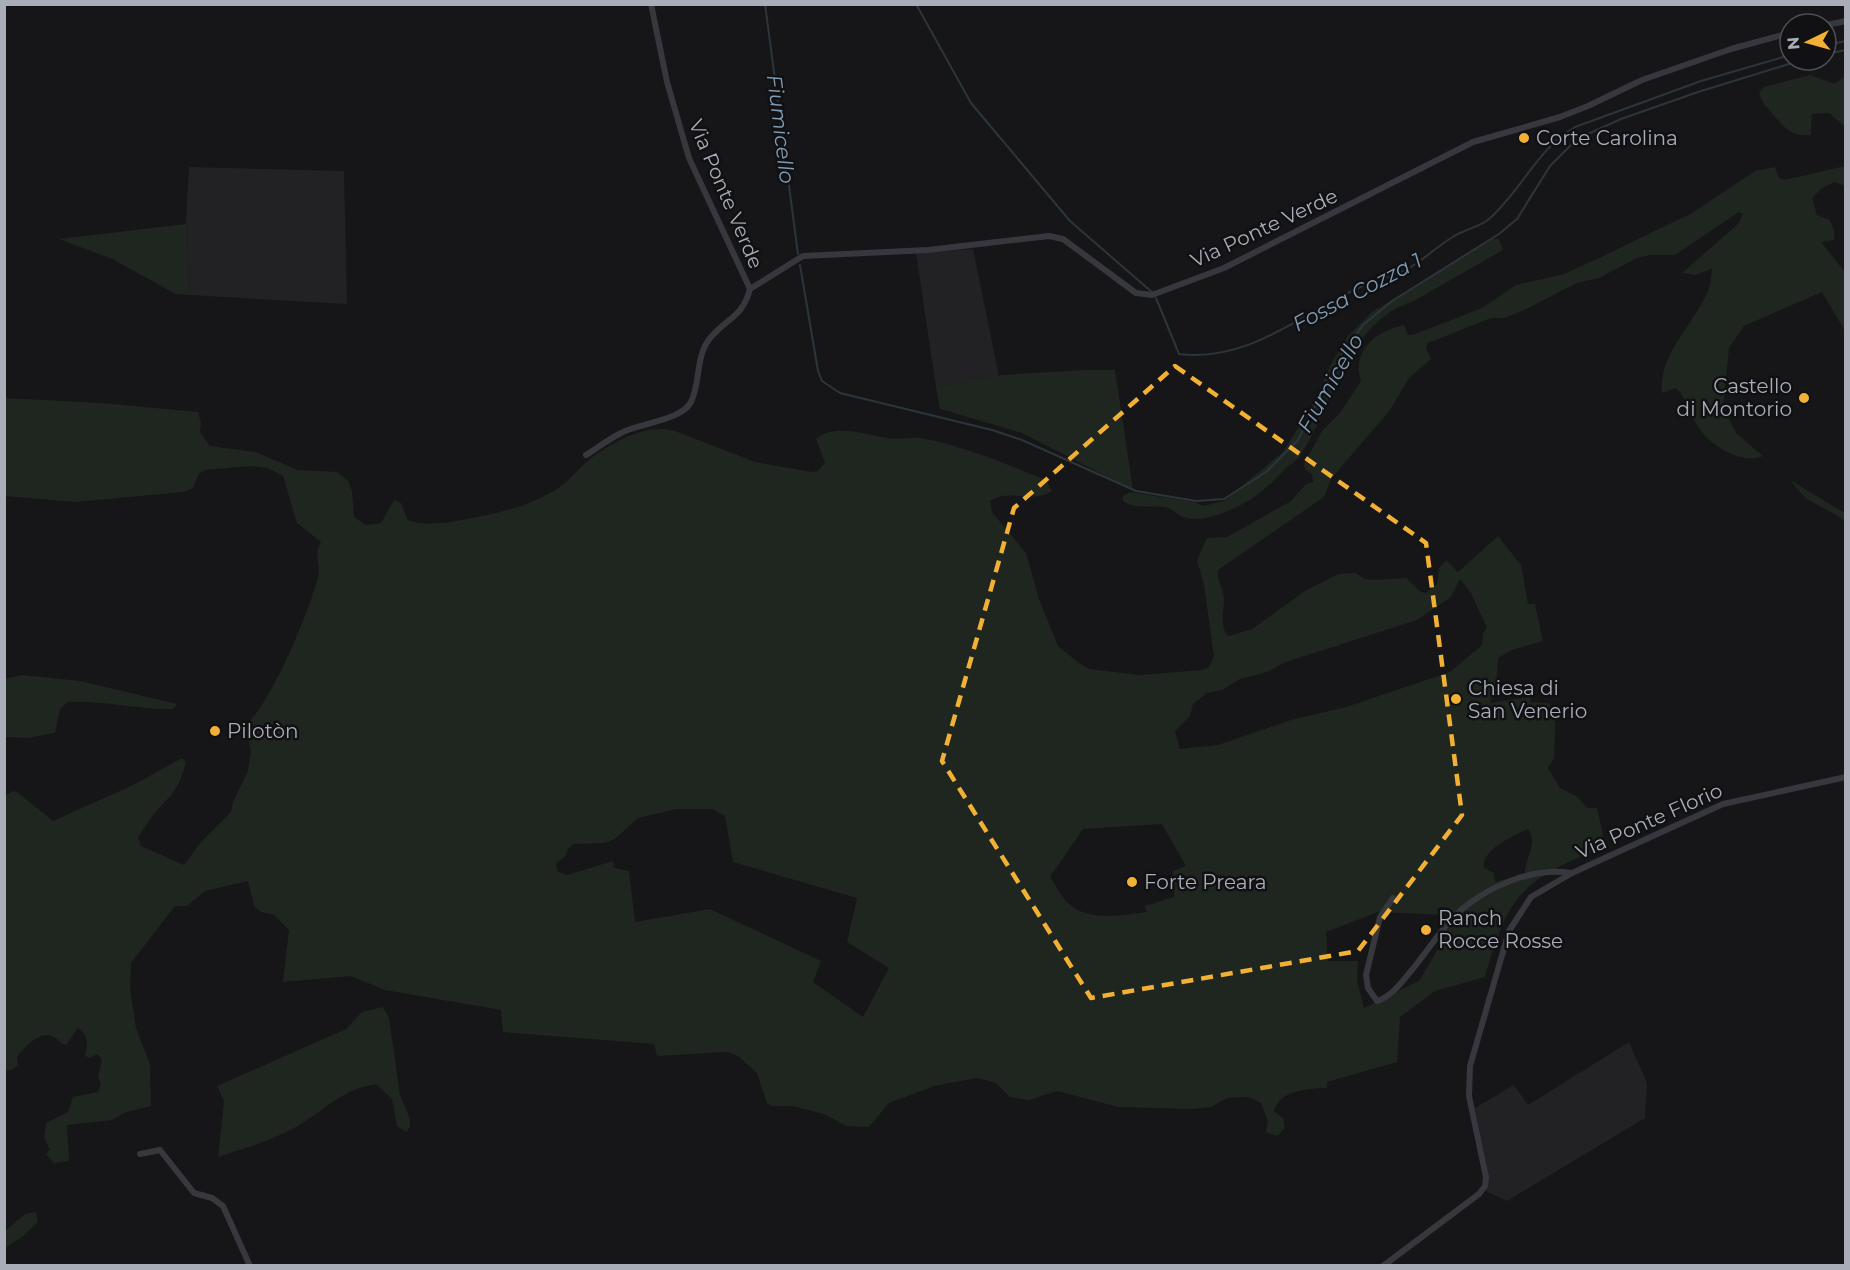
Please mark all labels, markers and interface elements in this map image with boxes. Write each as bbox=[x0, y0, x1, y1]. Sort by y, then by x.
north arrow bbox=[1778, 12, 1838, 72]
text: N bbox=[1784, 36, 1804, 51]
water label: Fiumicello bbox=[762, 73, 800, 185]
street label: Via Ponte Verde bbox=[684, 116, 768, 272]
place label: Corte Carolina bbox=[1536, 126, 1678, 150]
marker: Corte Carolina bbox=[1517, 131, 1531, 145]
street label: Via Ponte Verde bbox=[1187, 183, 1341, 273]
water label: Fossa Cozza 1 bbox=[1288, 247, 1426, 336]
water label: Fiumicello bbox=[1292, 329, 1368, 437]
place label: Castello di Montorio bbox=[1677, 374, 1792, 421]
marker: Castello di Montorio bbox=[1797, 391, 1811, 405]
place label: Chiesa di San Venerio bbox=[1468, 676, 1587, 723]
marker: Chiesa di San Venerio bbox=[1449, 692, 1463, 706]
place label: Pilotòn bbox=[227, 719, 298, 743]
marker: Pilotòn bbox=[208, 724, 222, 738]
street label: Via Ponte Florio bbox=[1572, 778, 1726, 864]
place label: Forte Preara bbox=[1144, 870, 1267, 894]
marker: Forte Preara bbox=[1125, 875, 1139, 889]
place label: Ranch Rocce Rosse bbox=[1438, 906, 1563, 953]
marker: Ranch Rocce Rosse bbox=[1419, 923, 1433, 937]

